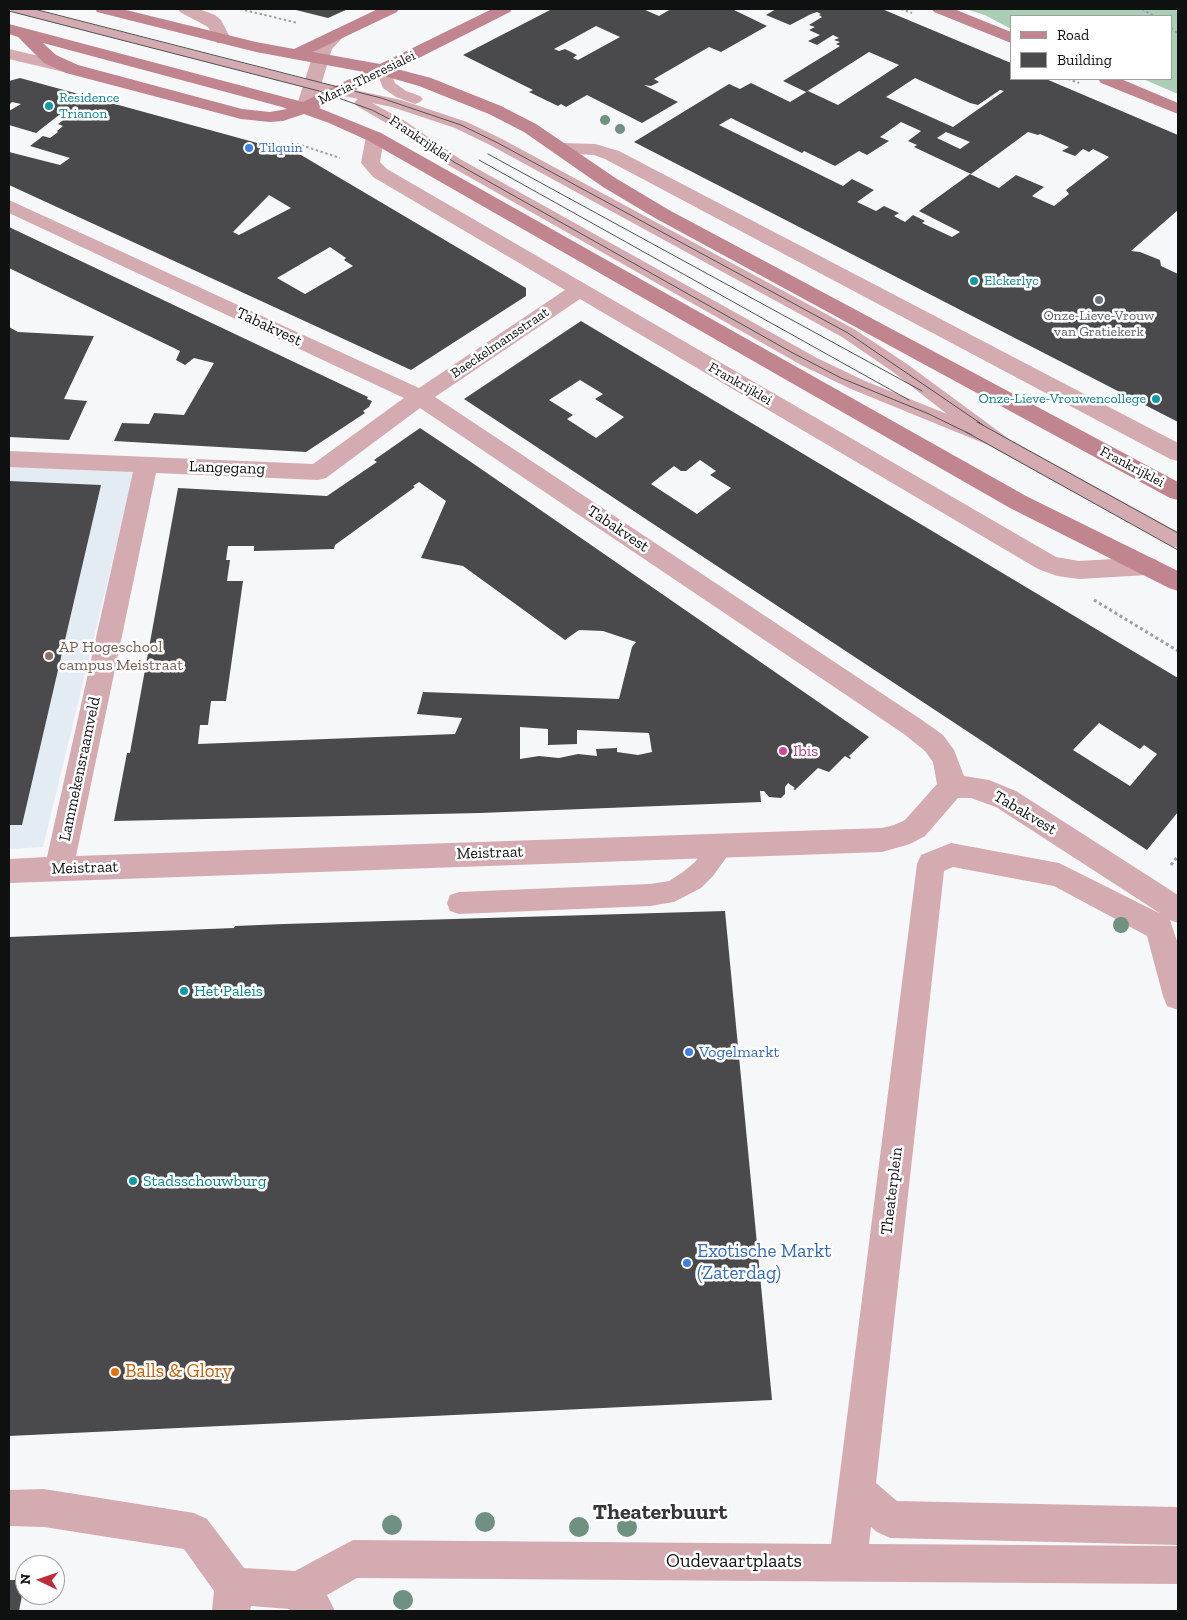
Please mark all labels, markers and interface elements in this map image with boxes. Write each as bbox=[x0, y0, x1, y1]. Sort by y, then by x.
legend bbox=[1010, 15, 1172, 80]
text: Road bbox=[1057, 26, 1089, 44]
street label: Maria-Theresialei bbox=[316, 47, 418, 109]
text: Building bbox=[1057, 51, 1112, 69]
place label: Residence Trianon bbox=[59, 90, 119, 122]
marker: Residence Trianon bbox=[43, 100, 55, 112]
street label: Frankrijklei bbox=[386, 112, 454, 166]
place label: Tilquin bbox=[259, 140, 303, 156]
marker: Tilquin bbox=[243, 142, 255, 154]
place label: Elckerlyc bbox=[984, 273, 1039, 289]
marker: Elckerlyc bbox=[968, 275, 980, 287]
marker: Onze-Lieve-Vrouw van Gratiekerk bbox=[1093, 294, 1105, 306]
street label: Tabakvest bbox=[233, 303, 305, 351]
street label: Baeckelmansstraat bbox=[448, 304, 552, 382]
place label: Onze-Lieve-Vrouw van Gratiekerk bbox=[1043, 308, 1155, 341]
street label: Frankrijklei bbox=[705, 359, 775, 409]
place label: Onze-Lieve-Vrouwencollege bbox=[978, 391, 1146, 407]
marker: Onze-Lieve-Vrouwencollege bbox=[1150, 393, 1162, 405]
street label: Frankrijklei bbox=[1097, 443, 1167, 491]
street label: Langegang bbox=[189, 457, 265, 479]
street label: Tabakvest bbox=[584, 501, 652, 557]
place label: AP Hogeschool campus Meistraat bbox=[59, 637, 183, 675]
marker: AP Hogeschool campus Meistraat bbox=[43, 650, 55, 662]
street label: Lammekensraamveld bbox=[55, 695, 105, 843]
place label: Ibis bbox=[793, 741, 818, 761]
marker: Ibis bbox=[777, 745, 789, 757]
street label: Tabakvest bbox=[990, 787, 1060, 839]
street label: Meistraat bbox=[456, 842, 524, 864]
street label: Meistraat bbox=[51, 857, 119, 879]
place label: Het Paleis bbox=[194, 981, 263, 1001]
marker: Het Paleis bbox=[178, 985, 190, 997]
place label: Vogelmarkt bbox=[699, 1042, 779, 1062]
marker: Vogelmarkt bbox=[683, 1046, 695, 1058]
street label: Theaterplein bbox=[877, 1146, 907, 1236]
place label: Stadsschouwburg bbox=[143, 1171, 267, 1191]
marker: Stadsschouwburg bbox=[127, 1175, 139, 1187]
place label: Exotische Markt (Zaterdag) bbox=[697, 1241, 831, 1285]
marker: Exotische Markt (Zaterdag) bbox=[681, 1257, 693, 1269]
place label: Balls & Glory bbox=[125, 1361, 232, 1383]
marker: Balls & Glory bbox=[109, 1366, 121, 1378]
district label: Theaterbuurt bbox=[593, 1500, 727, 1526]
street label: Oudevaartplaats bbox=[666, 1551, 802, 1573]
north arrow bbox=[15, 1555, 65, 1605]
text: N bbox=[17, 1573, 34, 1585]

